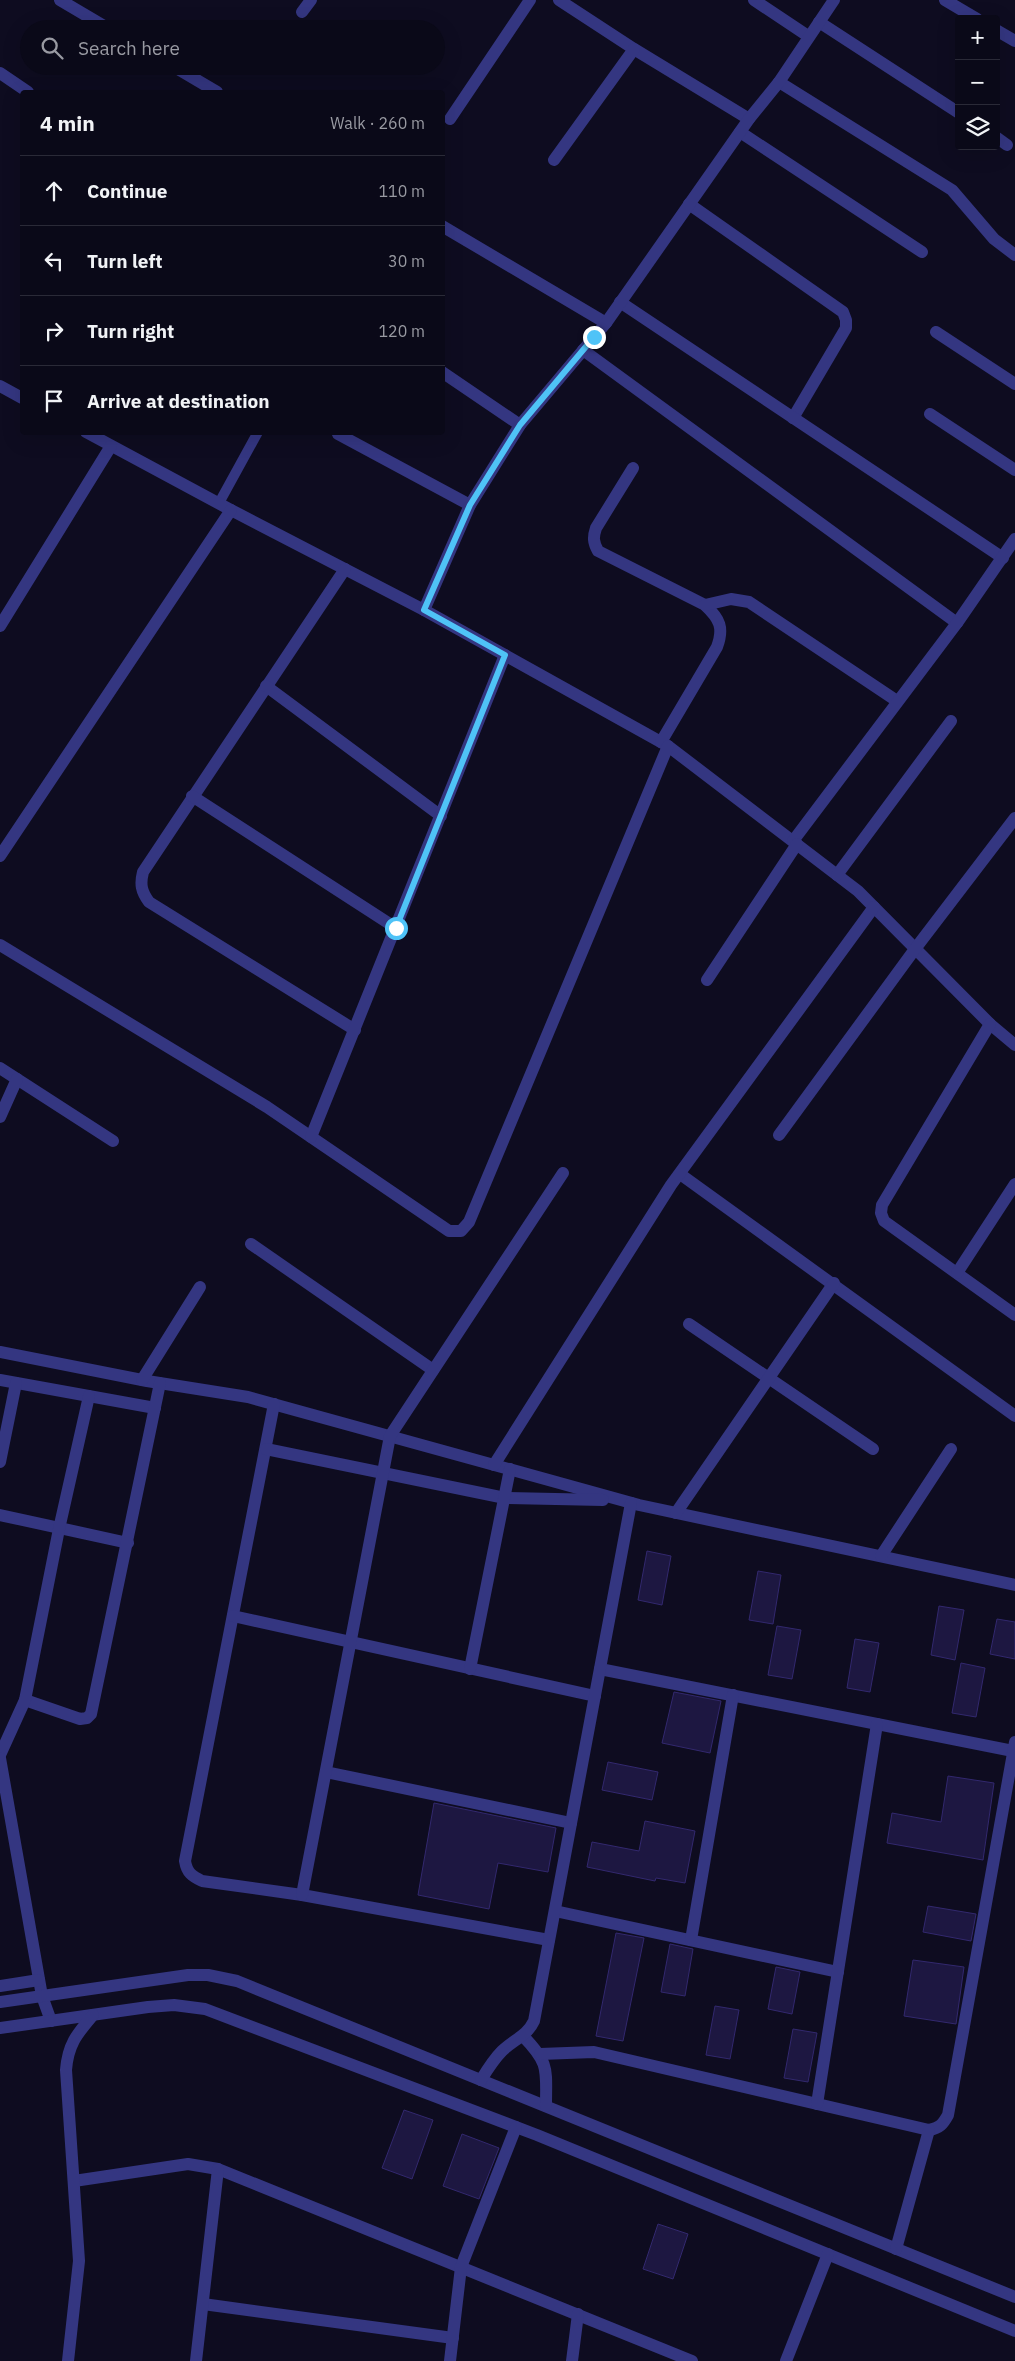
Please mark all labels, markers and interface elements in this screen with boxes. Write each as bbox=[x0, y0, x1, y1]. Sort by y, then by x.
map controls bbox=[955, 15, 1000, 150]
button: + bbox=[955, 15, 1000, 60]
search box bbox=[20, 20, 445, 75]
icon: search bbox=[38, 34, 66, 62]
text: Search here bbox=[78, 36, 180, 60]
button: − bbox=[955, 60, 1000, 105]
button: layers bbox=[955, 105, 1000, 150]
text: 4 min bbox=[40, 109, 95, 137]
text: Walk · 260 m bbox=[330, 113, 425, 133]
icon: ahead bbox=[40, 177, 68, 205]
text: Continue bbox=[87, 179, 167, 203]
text: 110 m bbox=[378, 181, 425, 201]
icon: left bbox=[40, 247, 68, 275]
text: Turn left bbox=[87, 249, 163, 273]
text: 30 m bbox=[388, 251, 425, 271]
icon: right bbox=[40, 317, 68, 345]
text: Turn right bbox=[87, 319, 174, 343]
text: 120 m bbox=[378, 321, 425, 341]
route end bbox=[583, 326, 606, 349]
icon: arrive bbox=[40, 387, 68, 415]
text: Arrive at destination bbox=[87, 389, 270, 413]
route start bbox=[385, 917, 408, 940]

